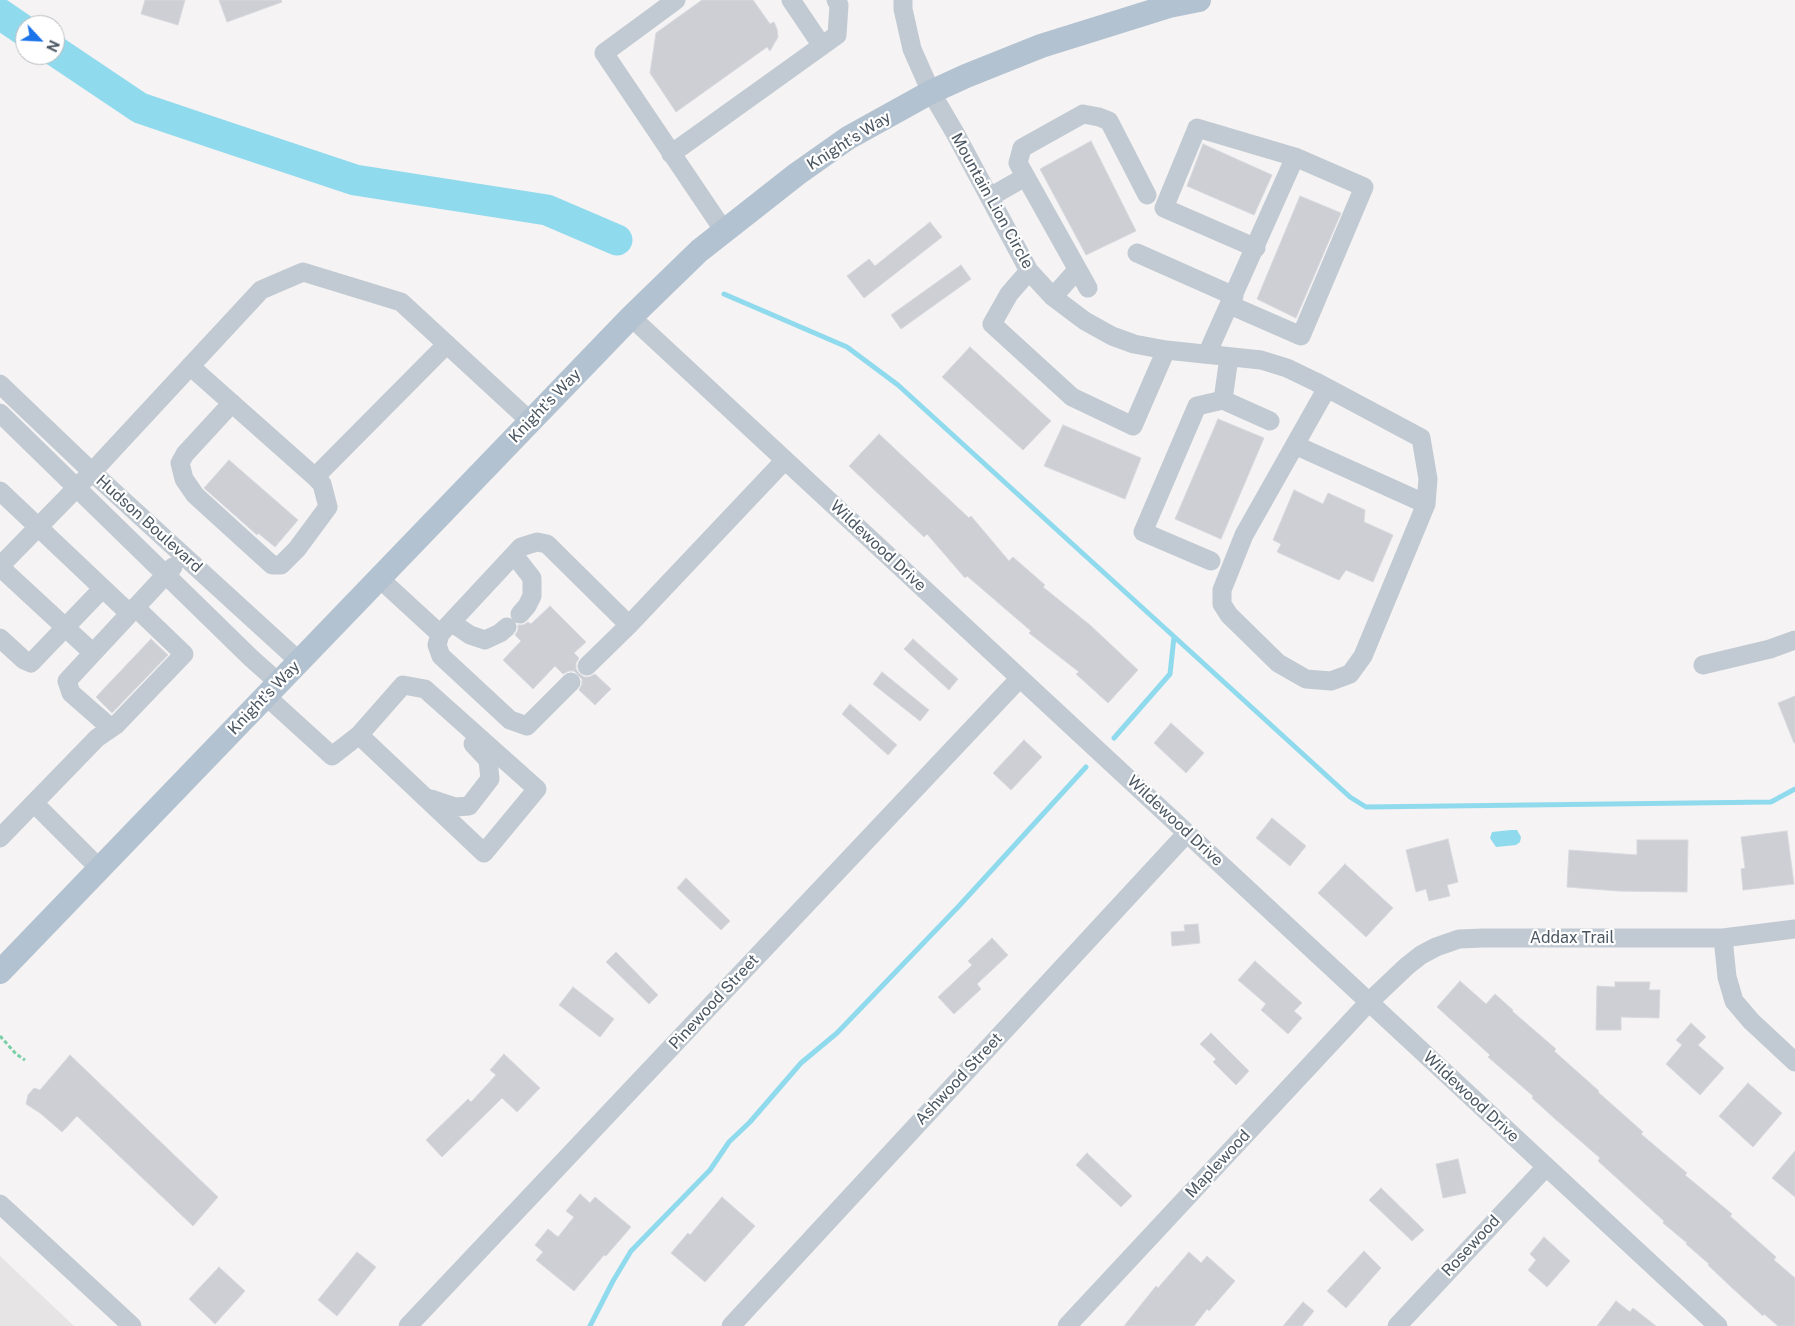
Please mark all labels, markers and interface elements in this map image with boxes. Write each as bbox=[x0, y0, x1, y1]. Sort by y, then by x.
north arrow bbox=[15, 15, 65, 65]
text: N bbox=[43, 38, 62, 54]
street label: Knight's Way bbox=[804, 108, 894, 174]
street label: Mountain Lion Circle bbox=[947, 130, 1037, 272]
street label: Knight's Way bbox=[505, 365, 585, 447]
street label: Hudson Boulevard bbox=[92, 471, 206, 577]
street label: Wildewood Drive bbox=[826, 497, 930, 595]
street label: Knight's Way bbox=[224, 657, 304, 739]
street label: Wildewood Drive bbox=[1123, 772, 1227, 870]
street label: Addax Trail bbox=[1530, 928, 1614, 948]
street label: Pinewood Street bbox=[665, 950, 763, 1054]
street label: Ashwood Street bbox=[911, 1029, 1007, 1129]
street label: Wildewood Drive bbox=[1419, 1048, 1523, 1146]
street label: Maplewood bbox=[1182, 1126, 1254, 1202]
street label: Rosewood bbox=[1438, 1211, 1504, 1281]

